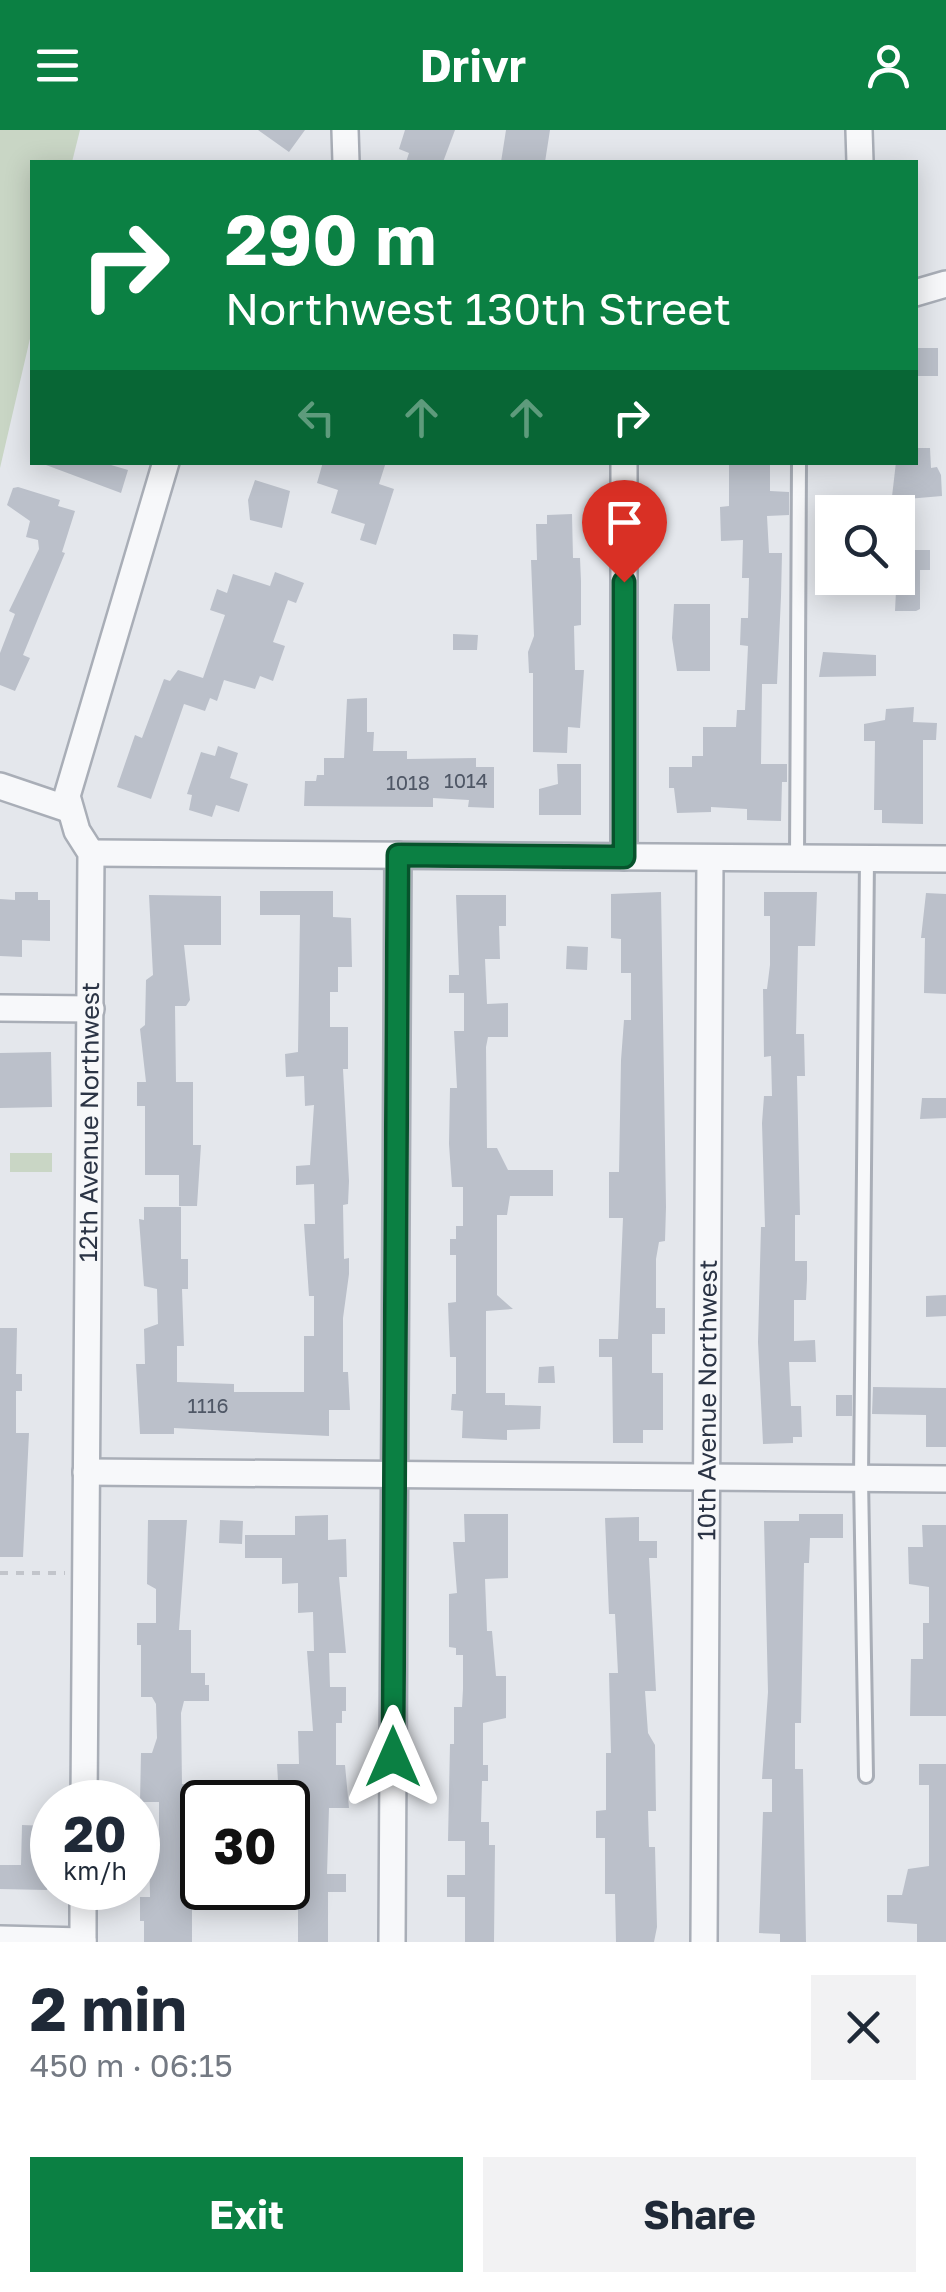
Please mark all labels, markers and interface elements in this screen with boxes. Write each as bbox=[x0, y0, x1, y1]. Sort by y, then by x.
icon: menu bbox=[30, 38, 85, 93]
text: Drivr bbox=[420, 38, 526, 92]
icon: person bbox=[861, 38, 916, 93]
text: 290 m bbox=[225, 196, 436, 280]
icon: right bbox=[60, 200, 190, 330]
text: Northwest 130th Street bbox=[225, 281, 731, 335]
icon: left bbox=[289, 390, 344, 445]
icon: ahead bbox=[394, 390, 449, 445]
icon: ahead bbox=[499, 390, 554, 445]
icon: right bbox=[604, 390, 659, 445]
pin bbox=[582, 480, 667, 583]
icon: arrive bbox=[597, 495, 652, 550]
map controls bbox=[815, 495, 915, 595]
button: search bbox=[815, 495, 915, 595]
house number: 1014 bbox=[444, 768, 488, 792]
house number: 1018 bbox=[386, 770, 430, 794]
street label: 12th Avenue Northwest bbox=[72, 982, 105, 1262]
street label: 10th Avenue Northwest bbox=[690, 1259, 723, 1541]
house number: 1116 bbox=[187, 1393, 229, 1417]
position arrow bbox=[341, 1705, 445, 1809]
speed limit sign: 30 bbox=[180, 1780, 310, 1910]
text: 20 bbox=[63, 1803, 126, 1863]
text: km/h bbox=[63, 1855, 127, 1886]
text: 2 min bbox=[30, 1972, 187, 2044]
button: close bbox=[811, 1975, 916, 2080]
text: 450 m · 06:15 bbox=[30, 2046, 233, 2084]
button: Exit bbox=[30, 2157, 463, 2272]
button: Share bbox=[483, 2157, 916, 2272]

